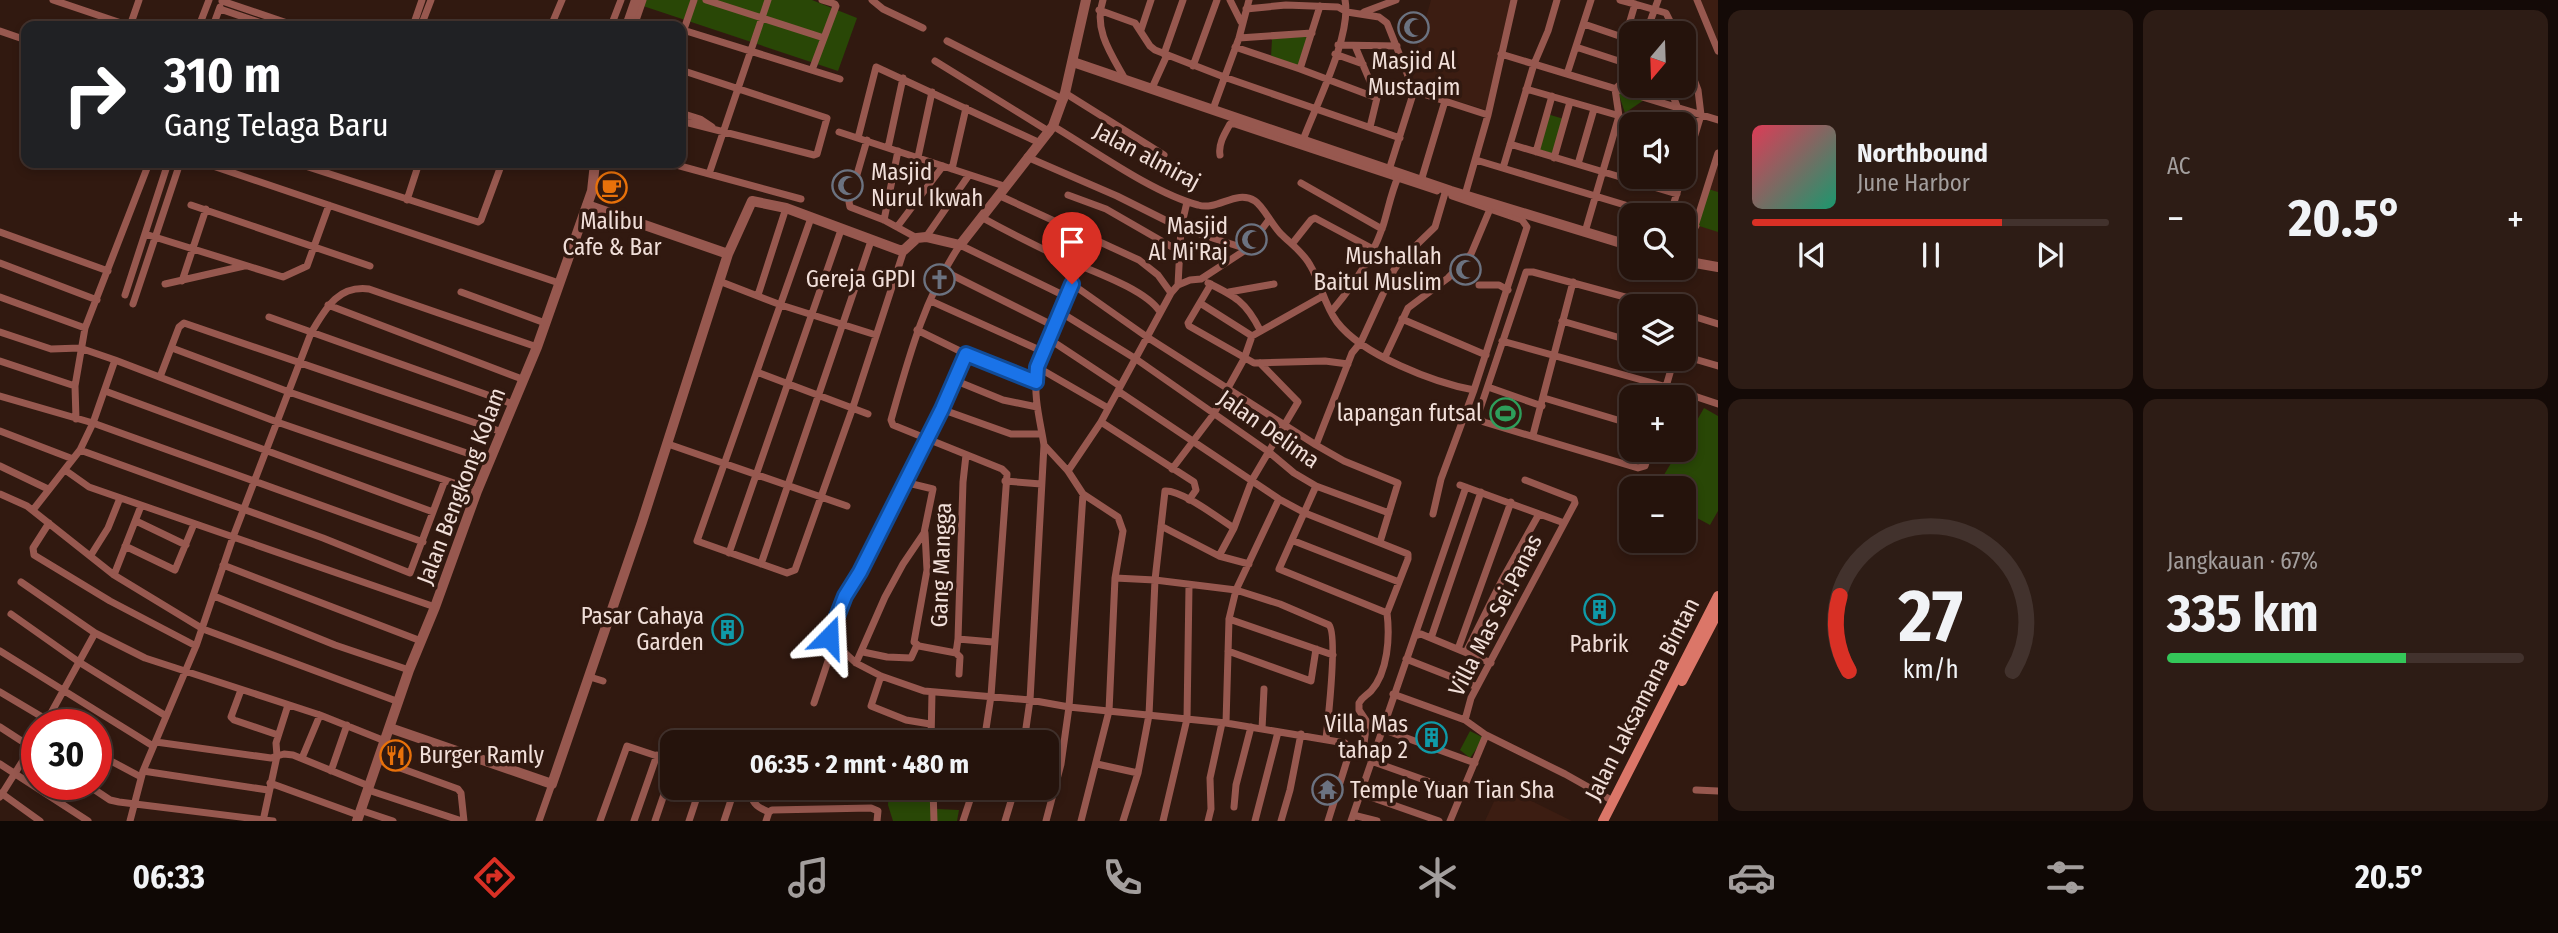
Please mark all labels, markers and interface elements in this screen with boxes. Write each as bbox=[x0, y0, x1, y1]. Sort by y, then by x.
mosque icon: Masjid Al Mustaqim bbox=[1397, 10, 1431, 44]
north arrow bbox=[1619, 21, 1696, 98]
map controls bbox=[1619, 21, 1696, 553]
text: 310 m bbox=[164, 46, 281, 105]
place label: Masjid Al Mustaqim bbox=[1368, 47, 1460, 101]
icon: right bbox=[49, 49, 140, 140]
text: Gang Telaga Baru bbox=[164, 106, 389, 144]
button: sound bbox=[1619, 112, 1696, 189]
street label: Jalan almiraj bbox=[1089, 116, 1205, 196]
text: Northbound bbox=[1857, 138, 1988, 169]
text: AC bbox=[2167, 152, 2191, 180]
place label: Masjid Nurul Ikwah bbox=[871, 158, 983, 212]
mosque icon: Masjid Nurul Ikwah bbox=[831, 168, 865, 202]
text: June Harbor bbox=[1857, 169, 1970, 197]
cafe icon: Malibu Cafe & Bar bbox=[595, 170, 629, 204]
text: 20.5° bbox=[2288, 187, 2403, 250]
text: − bbox=[2167, 196, 2184, 242]
text: + bbox=[2507, 196, 2524, 242]
button: search bbox=[1619, 203, 1696, 280]
place label: Malibu Cafe & Bar bbox=[563, 207, 661, 261]
pin bbox=[1042, 212, 1102, 284]
place label: Masjid Al Mi'Raj bbox=[1148, 212, 1228, 266]
mosque icon: Masjid Al Mi'Raj bbox=[1234, 222, 1268, 256]
icon: arrive bbox=[1053, 223, 1091, 261]
icon: previous bbox=[1793, 236, 1831, 274]
icon: pause bbox=[1912, 236, 1950, 274]
icon: next bbox=[2031, 236, 2069, 274]
place label: Mushallah Baitul Muslim bbox=[1314, 242, 1442, 296]
mosque icon: Mushallah Baitul Muslim bbox=[1448, 252, 1482, 286]
church icon: Gereja GPDI bbox=[922, 262, 956, 296]
place label: Gereja GPDI bbox=[806, 265, 916, 293]
button: layers bbox=[1619, 294, 1696, 371]
street label: Jalan Bengkong Kolam bbox=[411, 384, 511, 588]
street label: Jalan Delima bbox=[1213, 384, 1325, 474]
button: + bbox=[1619, 385, 1696, 462]
sports icon: lapangan futsal bbox=[1488, 396, 1522, 430]
place label: lapangan futsal bbox=[1337, 399, 1482, 427]
button: − bbox=[1619, 476, 1696, 553]
street label: Gang Mangga bbox=[925, 502, 957, 628]
street label: Villa Mas Sei.Panas bbox=[1442, 529, 1548, 700]
text: Jangkauan · 67% bbox=[2167, 547, 2318, 575]
text: 27 bbox=[1897, 573, 1963, 660]
text: 335 km bbox=[2167, 582, 2319, 645]
street label: Jalan Laksamana Bintan bbox=[1579, 593, 1705, 805]
building icon: Pabrik bbox=[1582, 593, 1616, 627]
position arrow bbox=[792, 600, 866, 674]
place label: Pasar Cahaya Garden bbox=[581, 602, 704, 656]
building icon: Pasar Cahaya Garden bbox=[710, 612, 744, 646]
place label: Pabrik bbox=[1570, 630, 1629, 658]
text: km/h bbox=[1903, 655, 1958, 685]
speed limit sign: 30 bbox=[21, 709, 112, 800]
place label: Villa Mas tahap 2 bbox=[1325, 710, 1408, 764]
building icon: Villa Mas tahap 2 bbox=[1414, 720, 1448, 754]
restaurant icon: Burger Ramly bbox=[379, 738, 413, 772]
place label: Burger Ramly bbox=[419, 741, 545, 769]
text: 06:35 · 2 mnt · 480 m bbox=[750, 749, 969, 780]
temple icon: Temple Yuan Tian Sha bbox=[1310, 773, 1344, 807]
place label: Temple Yuan Tian Sha bbox=[1350, 776, 1555, 804]
icon: directions bbox=[470, 853, 519, 902]
icon: music bbox=[784, 853, 833, 902]
icon: phone bbox=[1098, 853, 1147, 902]
icon: climate bbox=[1413, 853, 1462, 902]
icon: car bbox=[1727, 853, 1776, 902]
icon: filters bbox=[2041, 853, 2090, 902]
text: 06:33 bbox=[133, 858, 205, 896]
text: 20.5° bbox=[2355, 858, 2425, 896]

